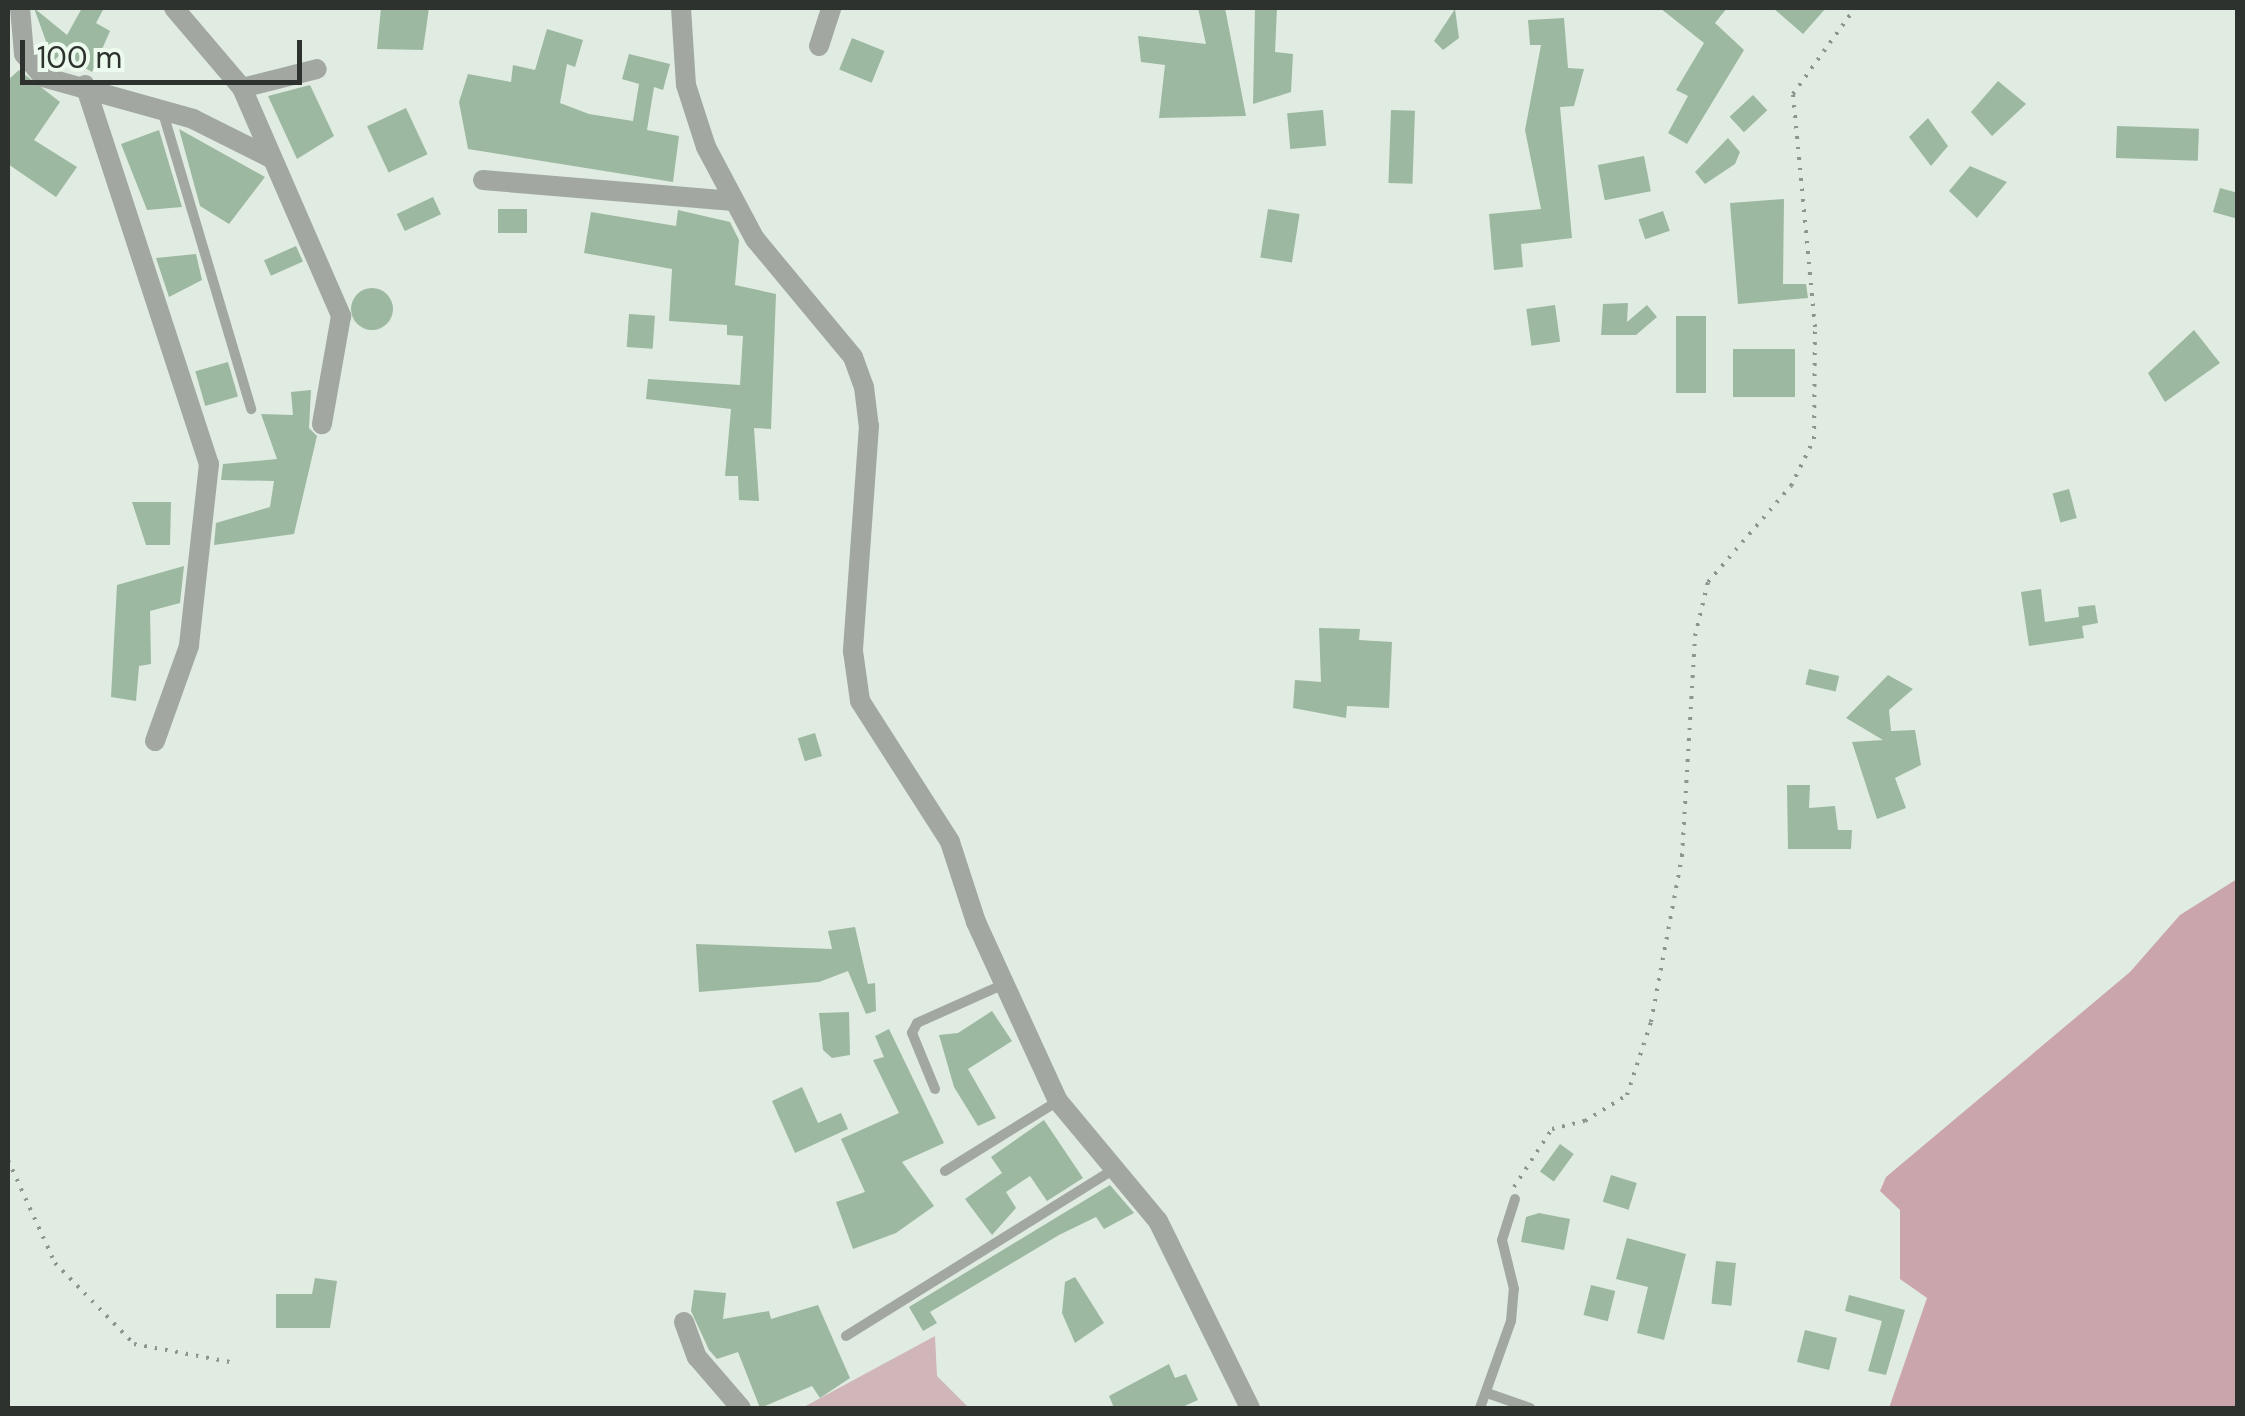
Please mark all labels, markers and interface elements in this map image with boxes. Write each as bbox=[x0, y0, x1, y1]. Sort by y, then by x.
scale bar bbox=[25, 20, 308, 82]
text: 100 m bbox=[37, 38, 122, 77]

